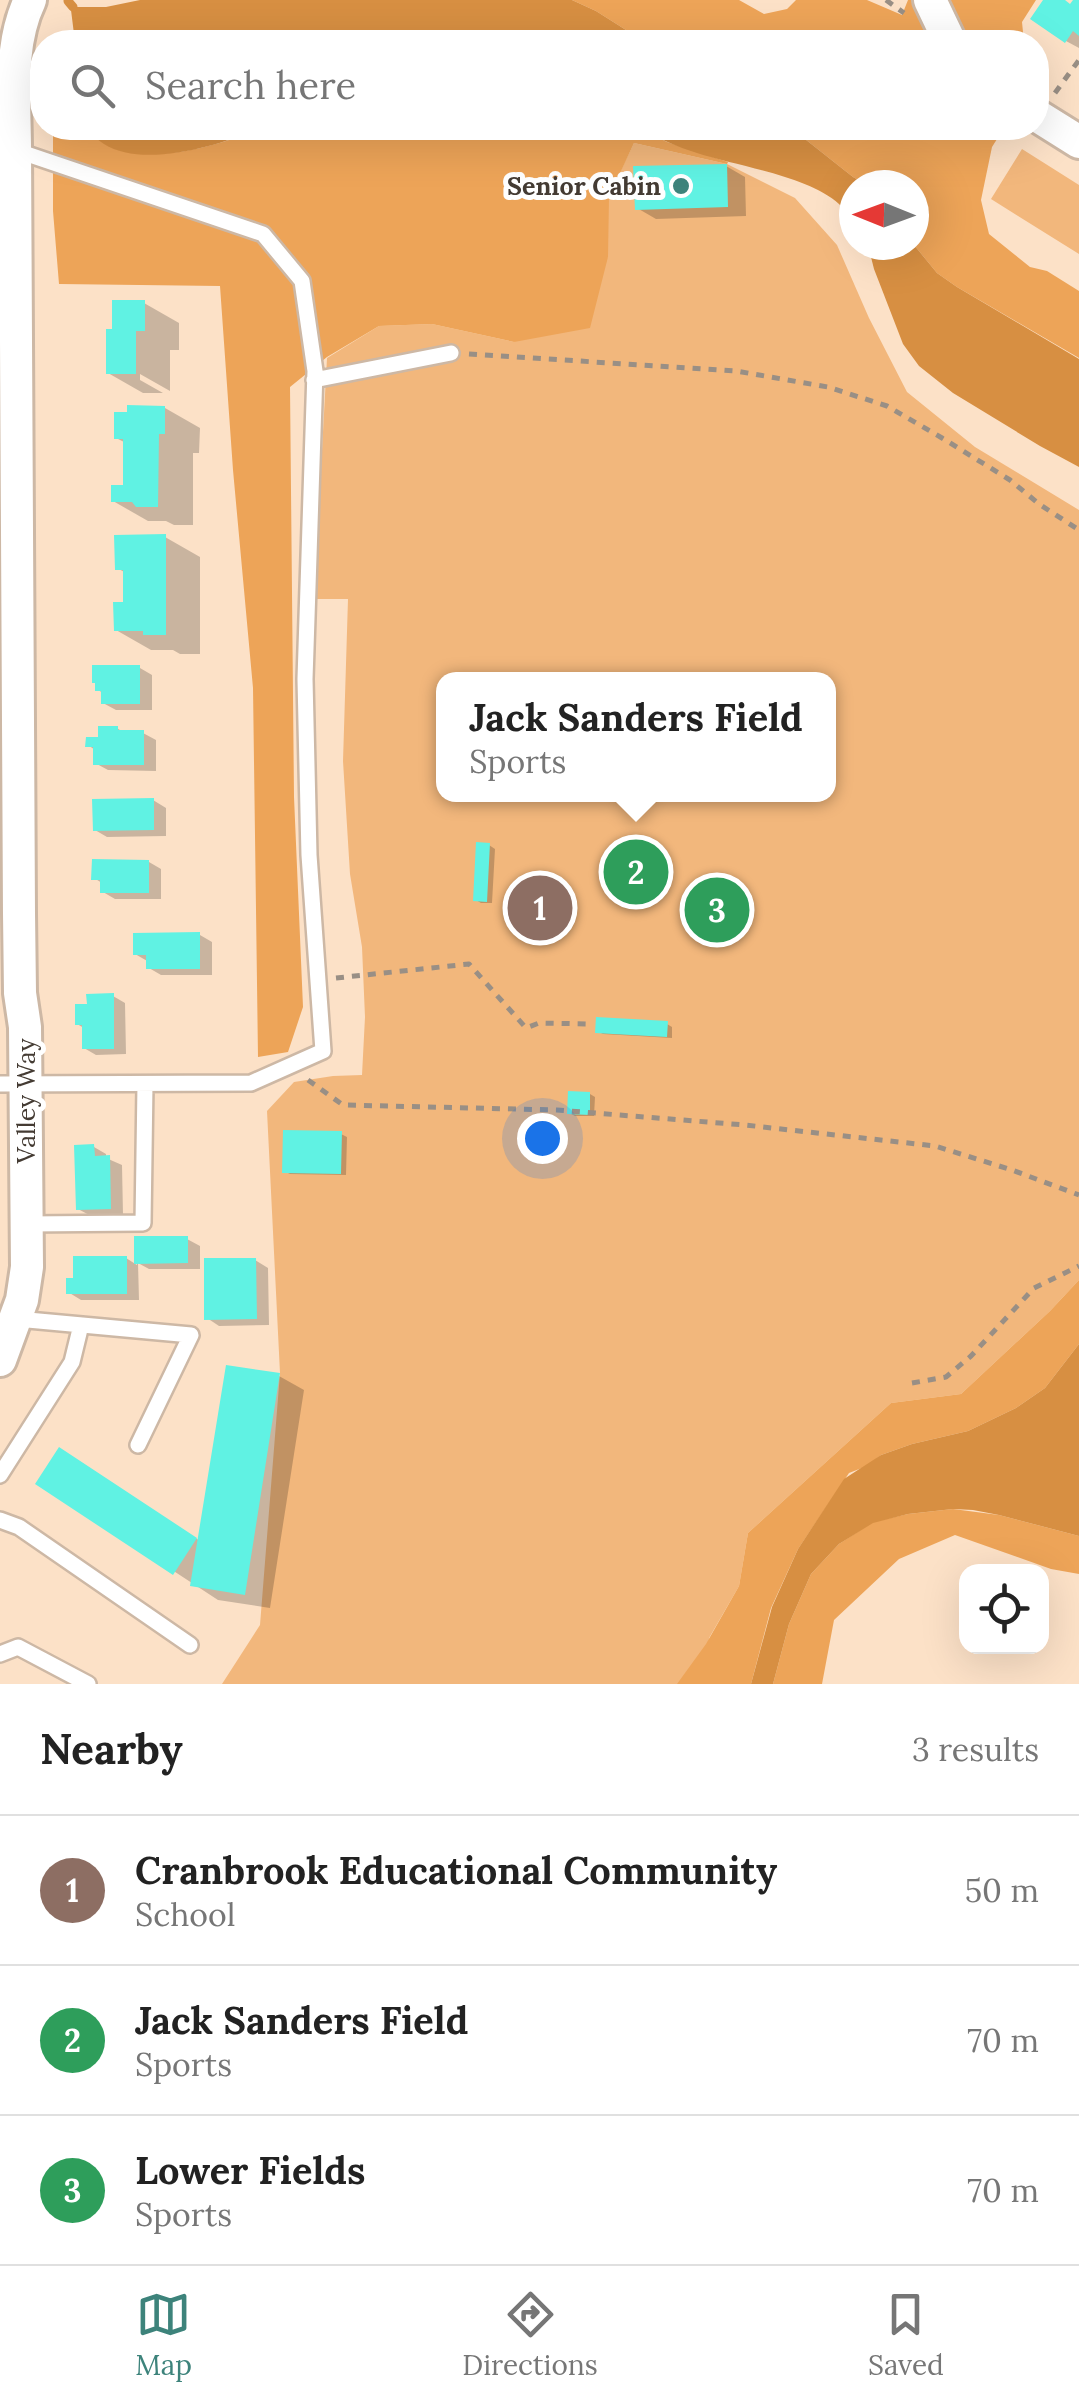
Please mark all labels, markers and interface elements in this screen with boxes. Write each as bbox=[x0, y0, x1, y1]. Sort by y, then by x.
search box bbox=[30, 30, 1049, 140]
icon: search bbox=[65, 58, 120, 113]
text: Search here bbox=[145, 61, 356, 109]
place label: Senior Cabin bbox=[507, 170, 661, 202]
north arrow bbox=[839, 170, 929, 260]
marker: Senior Cabin bbox=[670, 175, 692, 197]
popup bbox=[436, 672, 836, 802]
text: Jack Sanders Field bbox=[469, 693, 803, 741]
text: Sports bbox=[469, 741, 566, 782]
pin: 2 bbox=[604, 834, 668, 910]
pin: 1 bbox=[508, 870, 572, 946]
pin: 3 bbox=[684, 872, 750, 948]
street label: Valley Way bbox=[10, 1038, 42, 1165]
your location bbox=[517, 1113, 568, 1164]
map controls bbox=[959, 1564, 1049, 1654]
button: locate bbox=[959, 1564, 1049, 1654]
text: Nearby bbox=[40, 1722, 183, 1776]
text: 3 results bbox=[912, 1729, 1039, 1770]
text: Cranbrook Educational Community bbox=[135, 1846, 777, 1894]
text: 1 bbox=[66, 1870, 79, 1911]
text: 50 m bbox=[965, 1870, 1039, 1911]
text: School bbox=[135, 1894, 235, 1935]
text: Jack Sanders Field bbox=[135, 1996, 468, 2044]
text: 2 bbox=[64, 2020, 81, 2061]
text: 70 m bbox=[967, 2020, 1039, 2061]
text: Sports bbox=[135, 2044, 232, 2085]
text: Lower Fields bbox=[135, 2146, 365, 2194]
text: 3 bbox=[64, 2170, 81, 2211]
text: 70 m bbox=[967, 2170, 1039, 2211]
text: Sports bbox=[135, 2194, 232, 2235]
tab: Map bbox=[135, 2287, 192, 2383]
tab: Directions bbox=[462, 2287, 598, 2383]
tab: Saved bbox=[868, 2287, 944, 2383]

